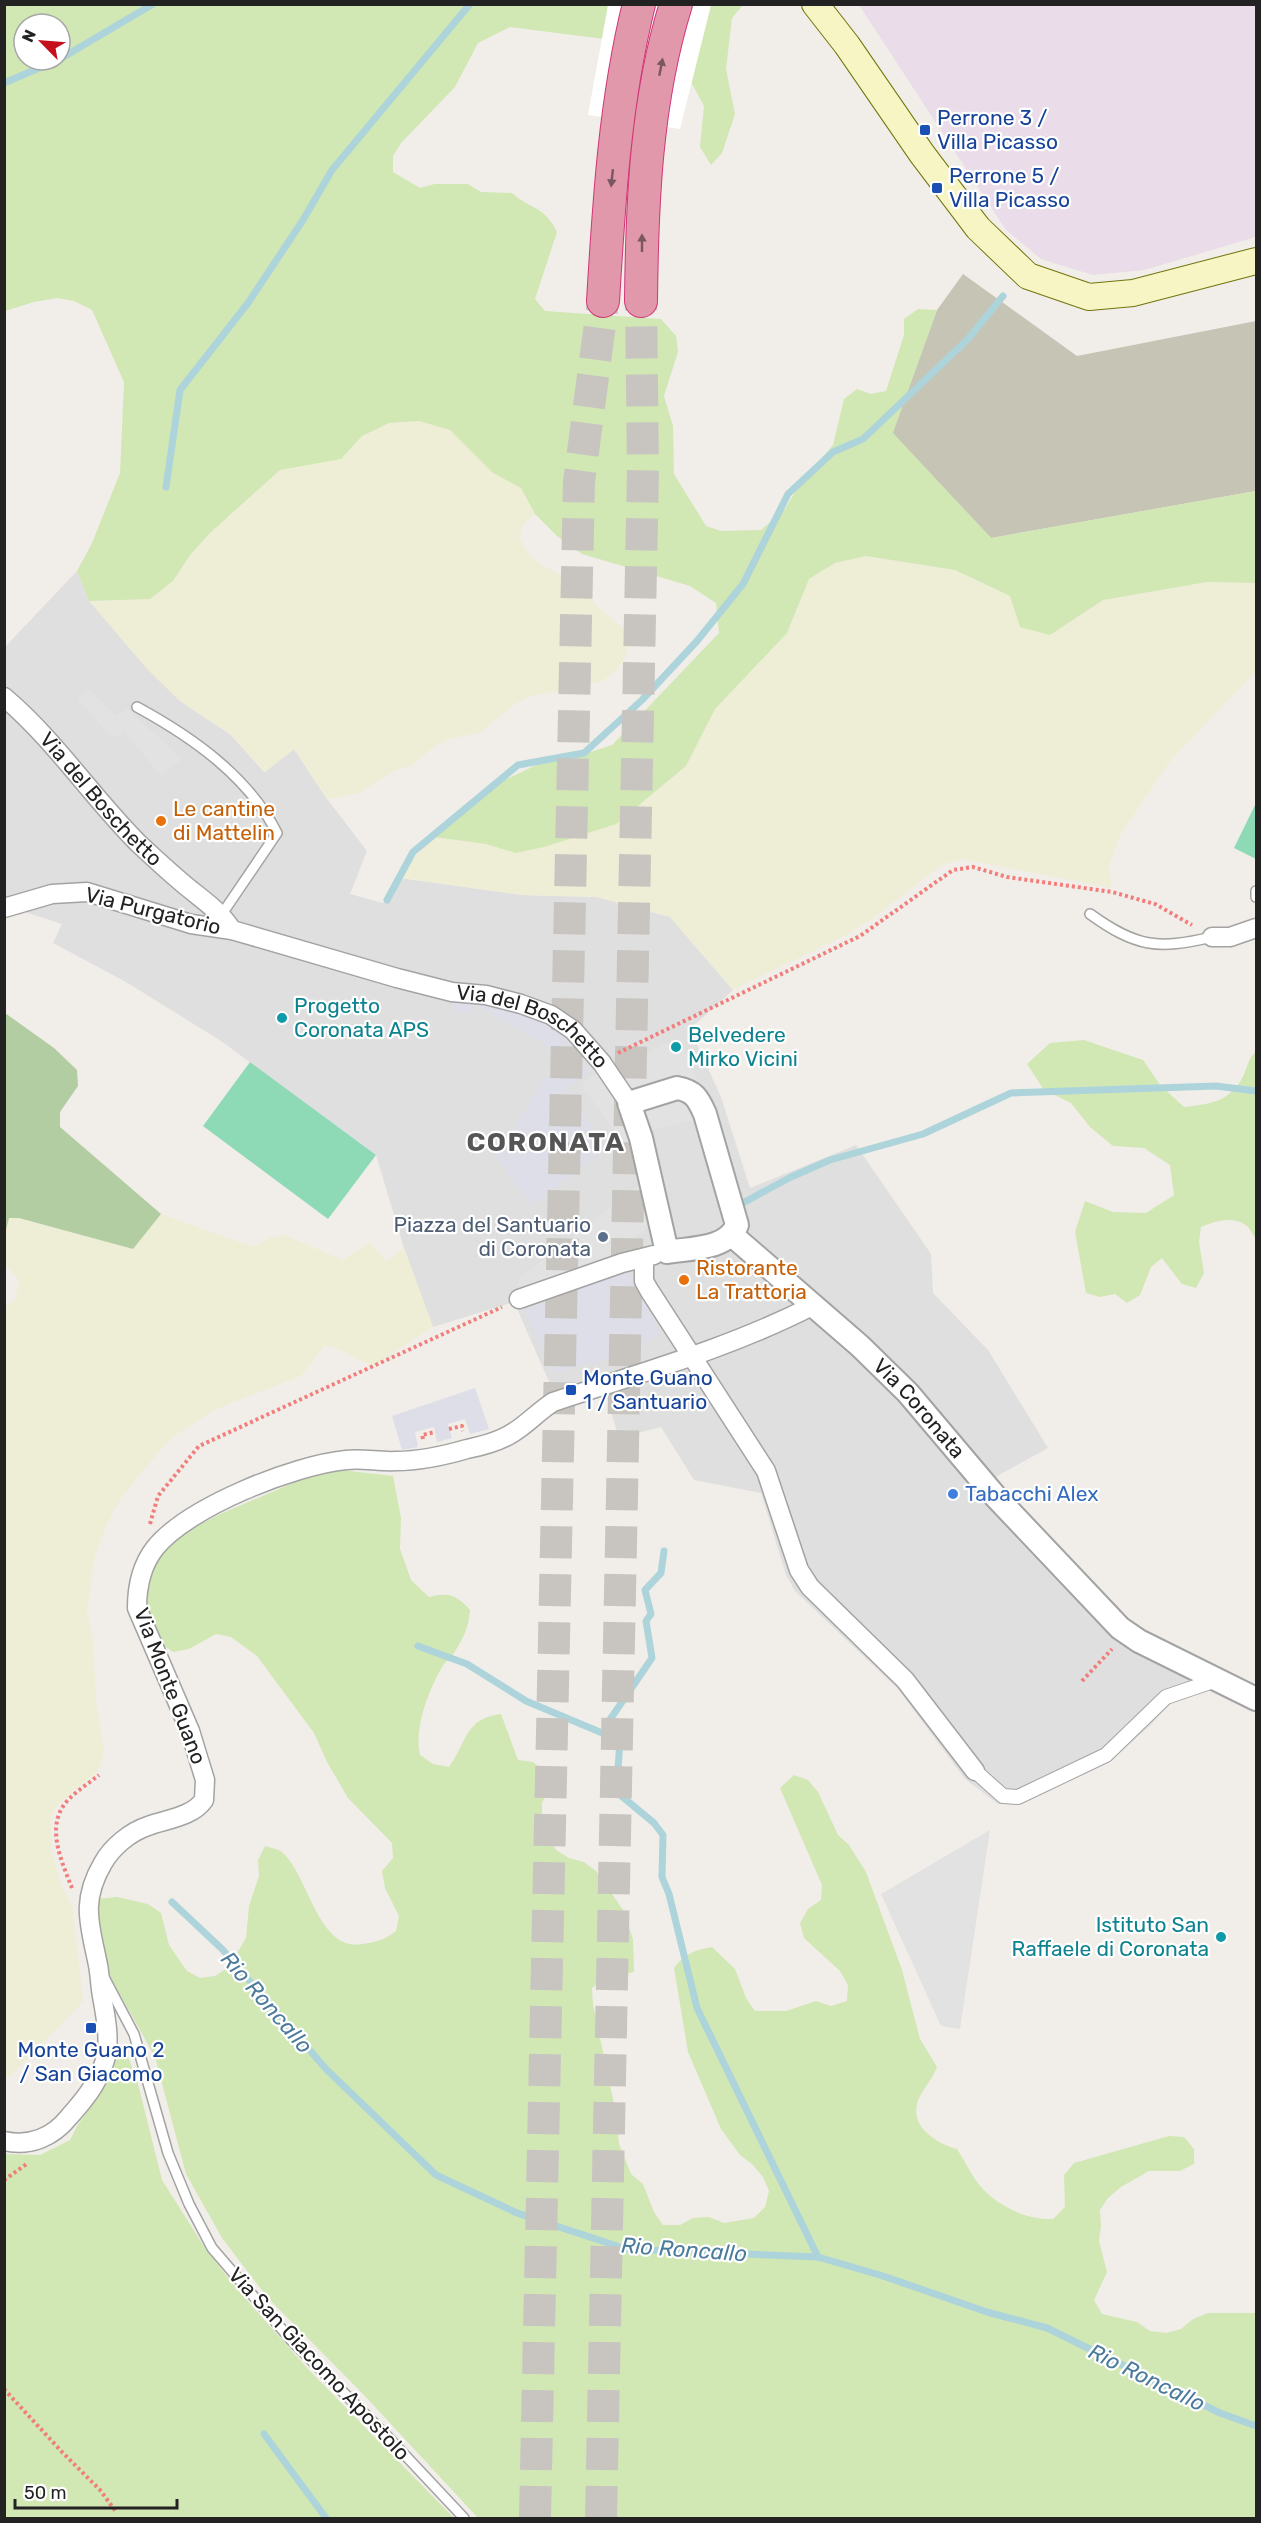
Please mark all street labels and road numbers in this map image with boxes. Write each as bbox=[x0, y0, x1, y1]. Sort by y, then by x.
street label: Via del Boschetto bbox=[35, 727, 167, 871]
street label: Via Purgatorio bbox=[83, 882, 223, 939]
street label: Via del Boschetto bbox=[455, 979, 614, 1073]
street label: Via Coronata bbox=[868, 1353, 971, 1463]
street label: Via Monte Guano bbox=[129, 1604, 212, 1767]
street label: Via San Giacomo Apostolo bbox=[223, 2262, 415, 2465]

